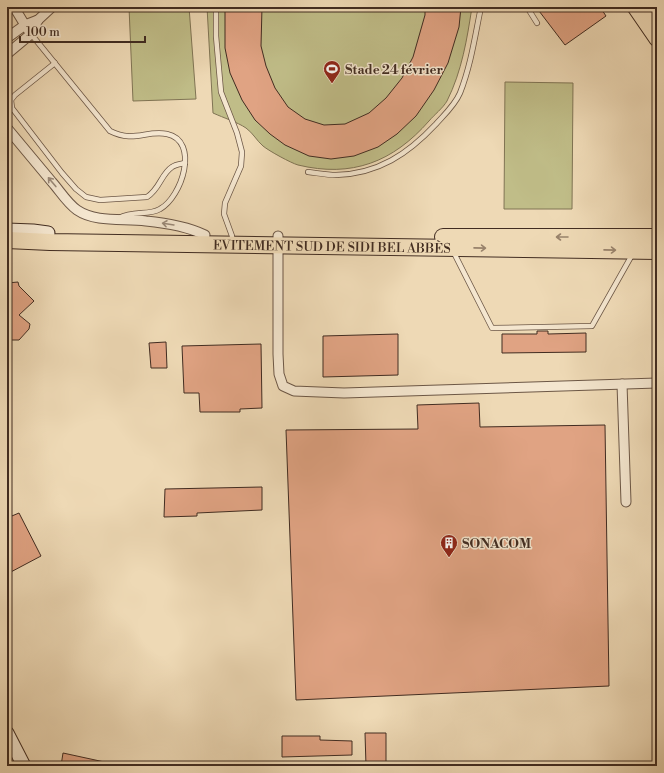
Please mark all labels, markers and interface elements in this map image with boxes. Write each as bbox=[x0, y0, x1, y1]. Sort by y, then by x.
scale bar bbox=[20, 18, 145, 44]
text: 100 m bbox=[26, 25, 60, 40]
sports icon: Stade 24 février bbox=[322, 59, 342, 84]
place label: Stade 24 février bbox=[345, 62, 443, 78]
one-way arrow bbox=[48, 177, 57, 188]
one-way arrow bbox=[162, 220, 175, 228]
one-way arrow bbox=[556, 233, 569, 241]
street label: EVITEMENT SUD DE SIDI BEL ABBÈS bbox=[213, 237, 451, 257]
one-way arrow bbox=[473, 244, 486, 252]
one-way arrow bbox=[603, 246, 616, 254]
building icon: SONACOM bbox=[439, 533, 459, 558]
place label: SONACOM bbox=[462, 536, 531, 552]

